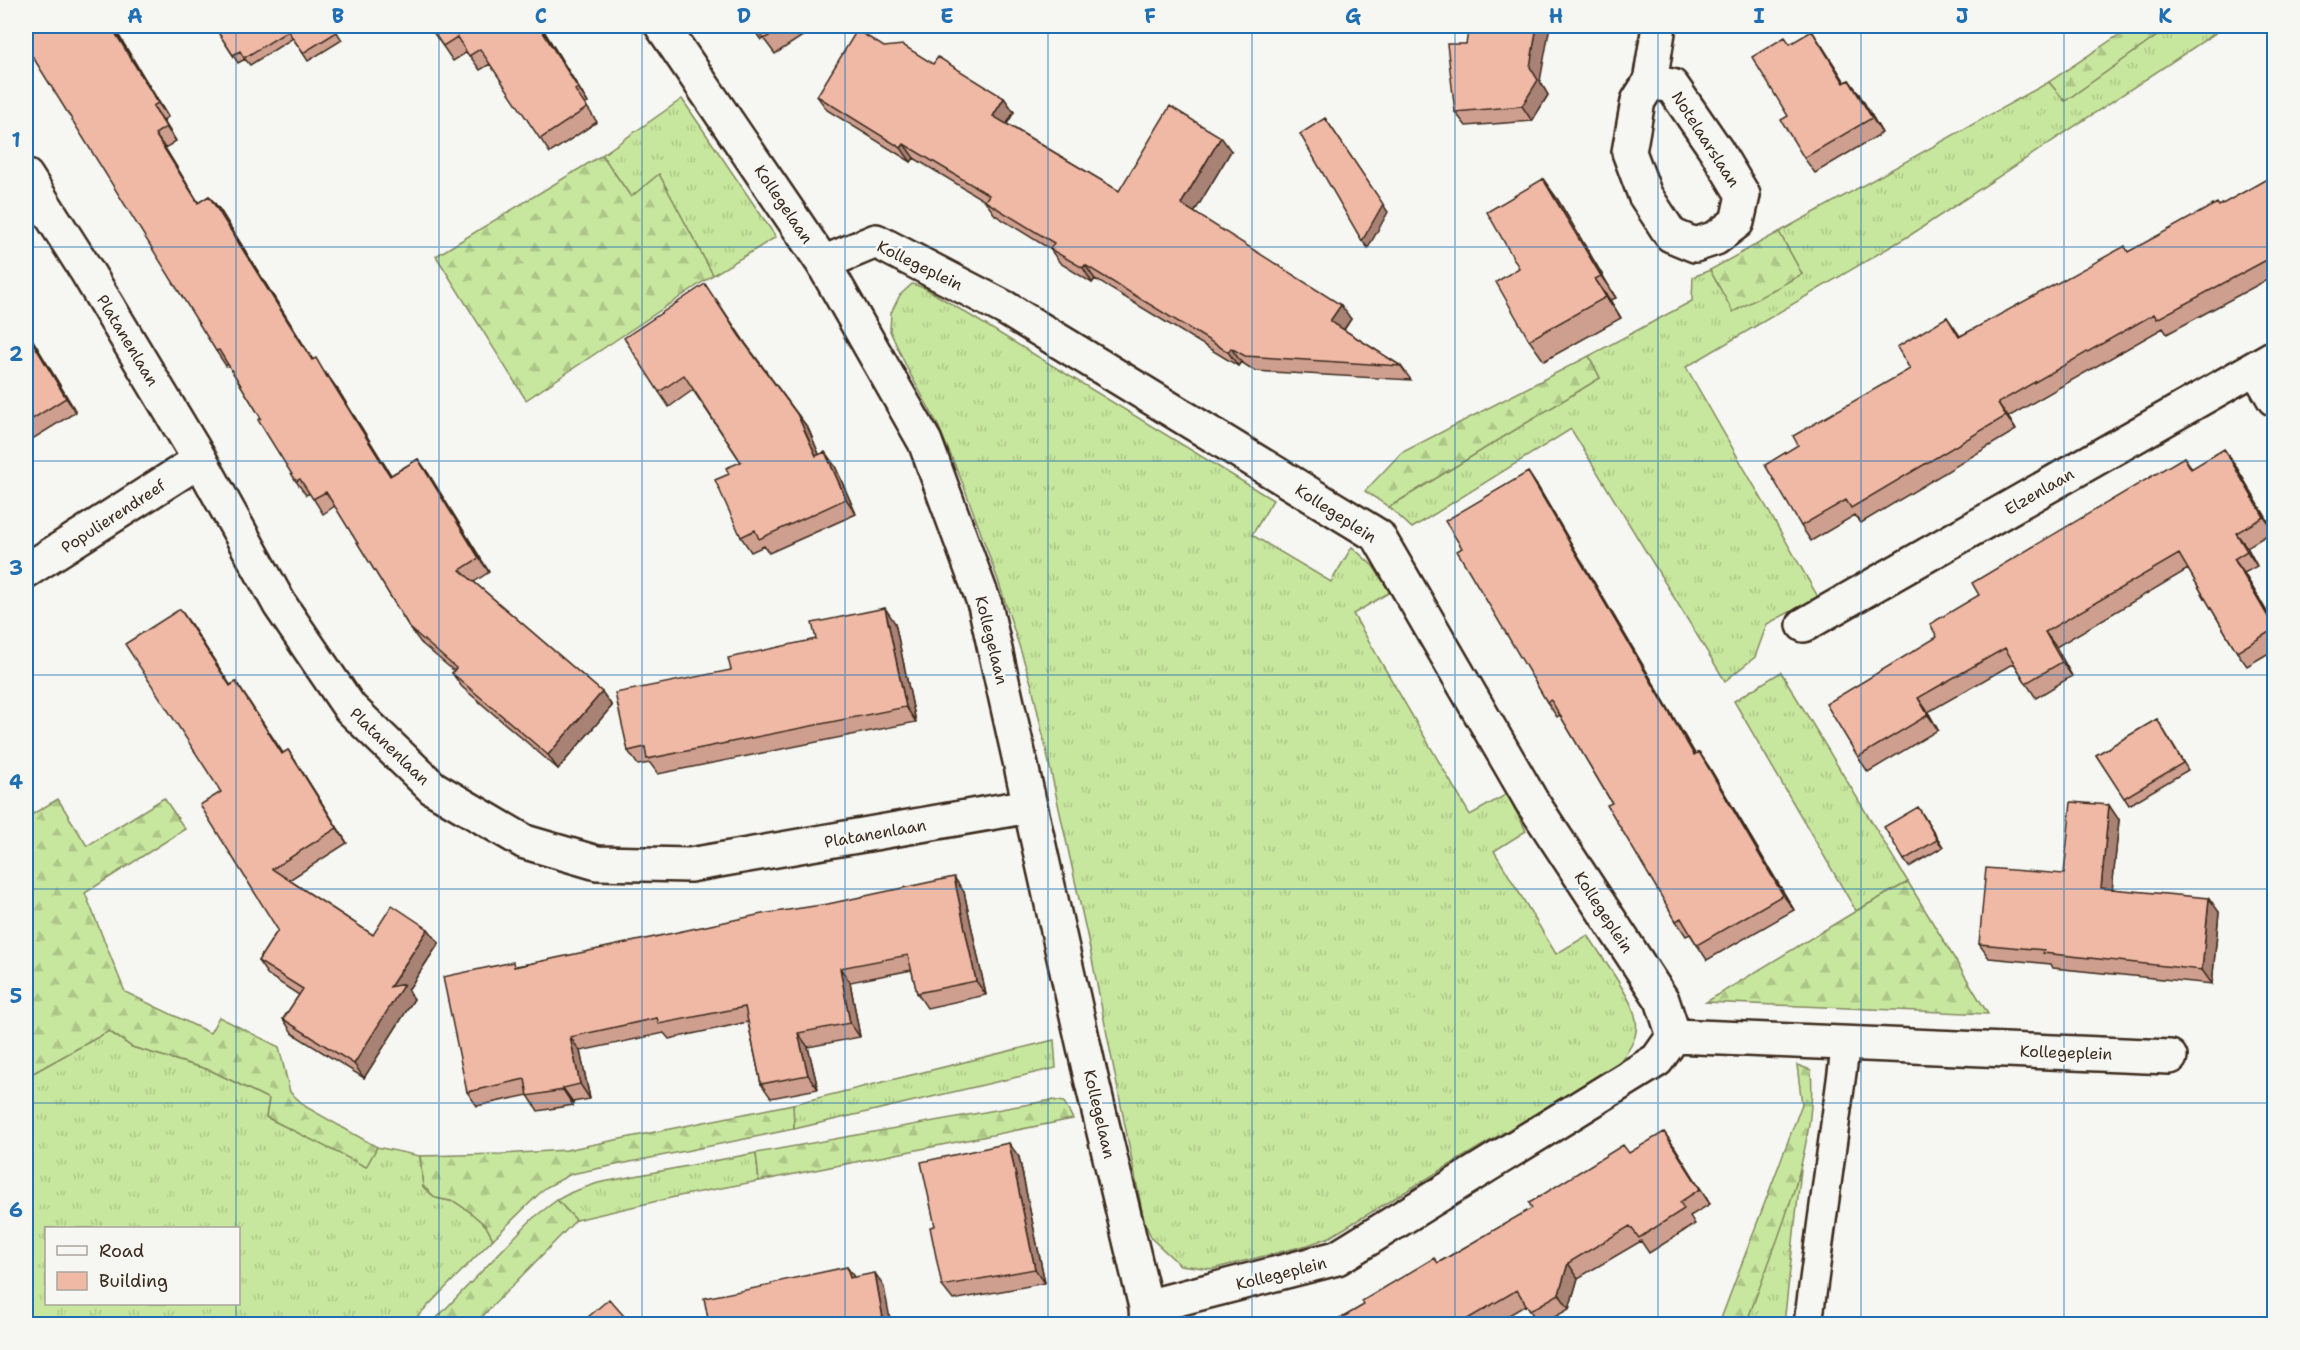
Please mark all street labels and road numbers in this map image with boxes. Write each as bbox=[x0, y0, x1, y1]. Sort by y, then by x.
street label: Notelaarslaan bbox=[1667, 87, 1745, 191]
street label: Kollegelaan bbox=[750, 161, 818, 248]
street label: Kollegeplein bbox=[873, 236, 966, 295]
street label: Platanenlaan bbox=[92, 291, 163, 390]
street label: Elzenlaan bbox=[2001, 463, 2078, 520]
street label: Populierendreef bbox=[57, 474, 170, 558]
street label: Kollegeplein bbox=[1291, 479, 1381, 548]
street label: Kollegelaan bbox=[970, 594, 1013, 687]
street label: Platanenlaan bbox=[345, 703, 434, 790]
street label: Platanenlaan bbox=[822, 814, 928, 853]
street label: Kollegeplein bbox=[1569, 868, 1638, 957]
street label: Kollegeplein bbox=[2019, 1040, 2113, 1065]
street label: Kollegelaan bbox=[1079, 1068, 1120, 1161]
street label: Kollegeplein bbox=[1234, 1252, 1329, 1295]

